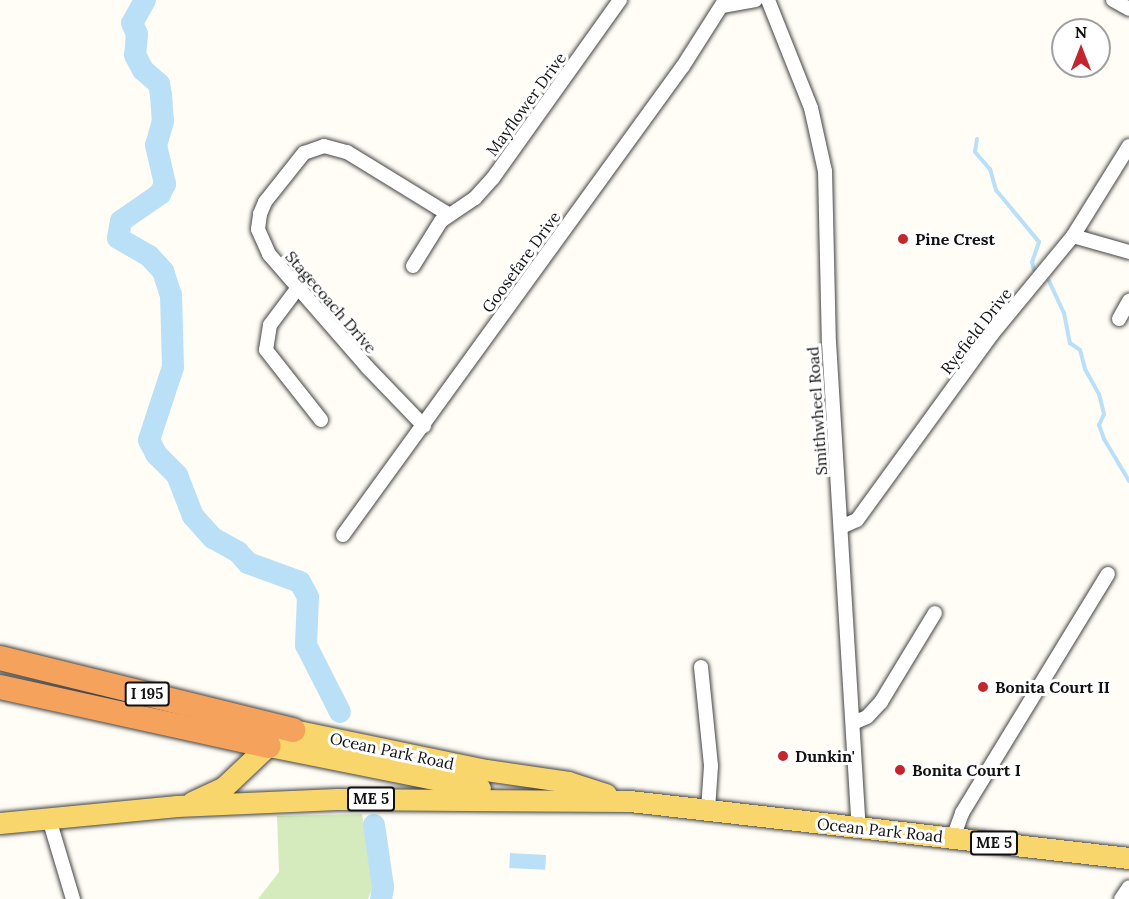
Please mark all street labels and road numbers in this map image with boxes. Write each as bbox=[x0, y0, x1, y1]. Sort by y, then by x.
street label: Mayflower Drive bbox=[482, 49, 570, 159]
street label: Goosefare Drive bbox=[478, 208, 564, 316]
street label: Stagecoach Drive bbox=[281, 247, 381, 357]
street label: Ryefield Drive bbox=[937, 284, 1015, 378]
street label: Smithwheel Road bbox=[803, 346, 831, 476]
road number: I 195 bbox=[124, 682, 170, 706]
street label: Ocean Park Road bbox=[328, 728, 456, 774]
road number: ME 5 bbox=[347, 787, 395, 811]
street label: Ocean Park Road bbox=[816, 814, 944, 846]
road number: ME 5 bbox=[970, 831, 1018, 855]

